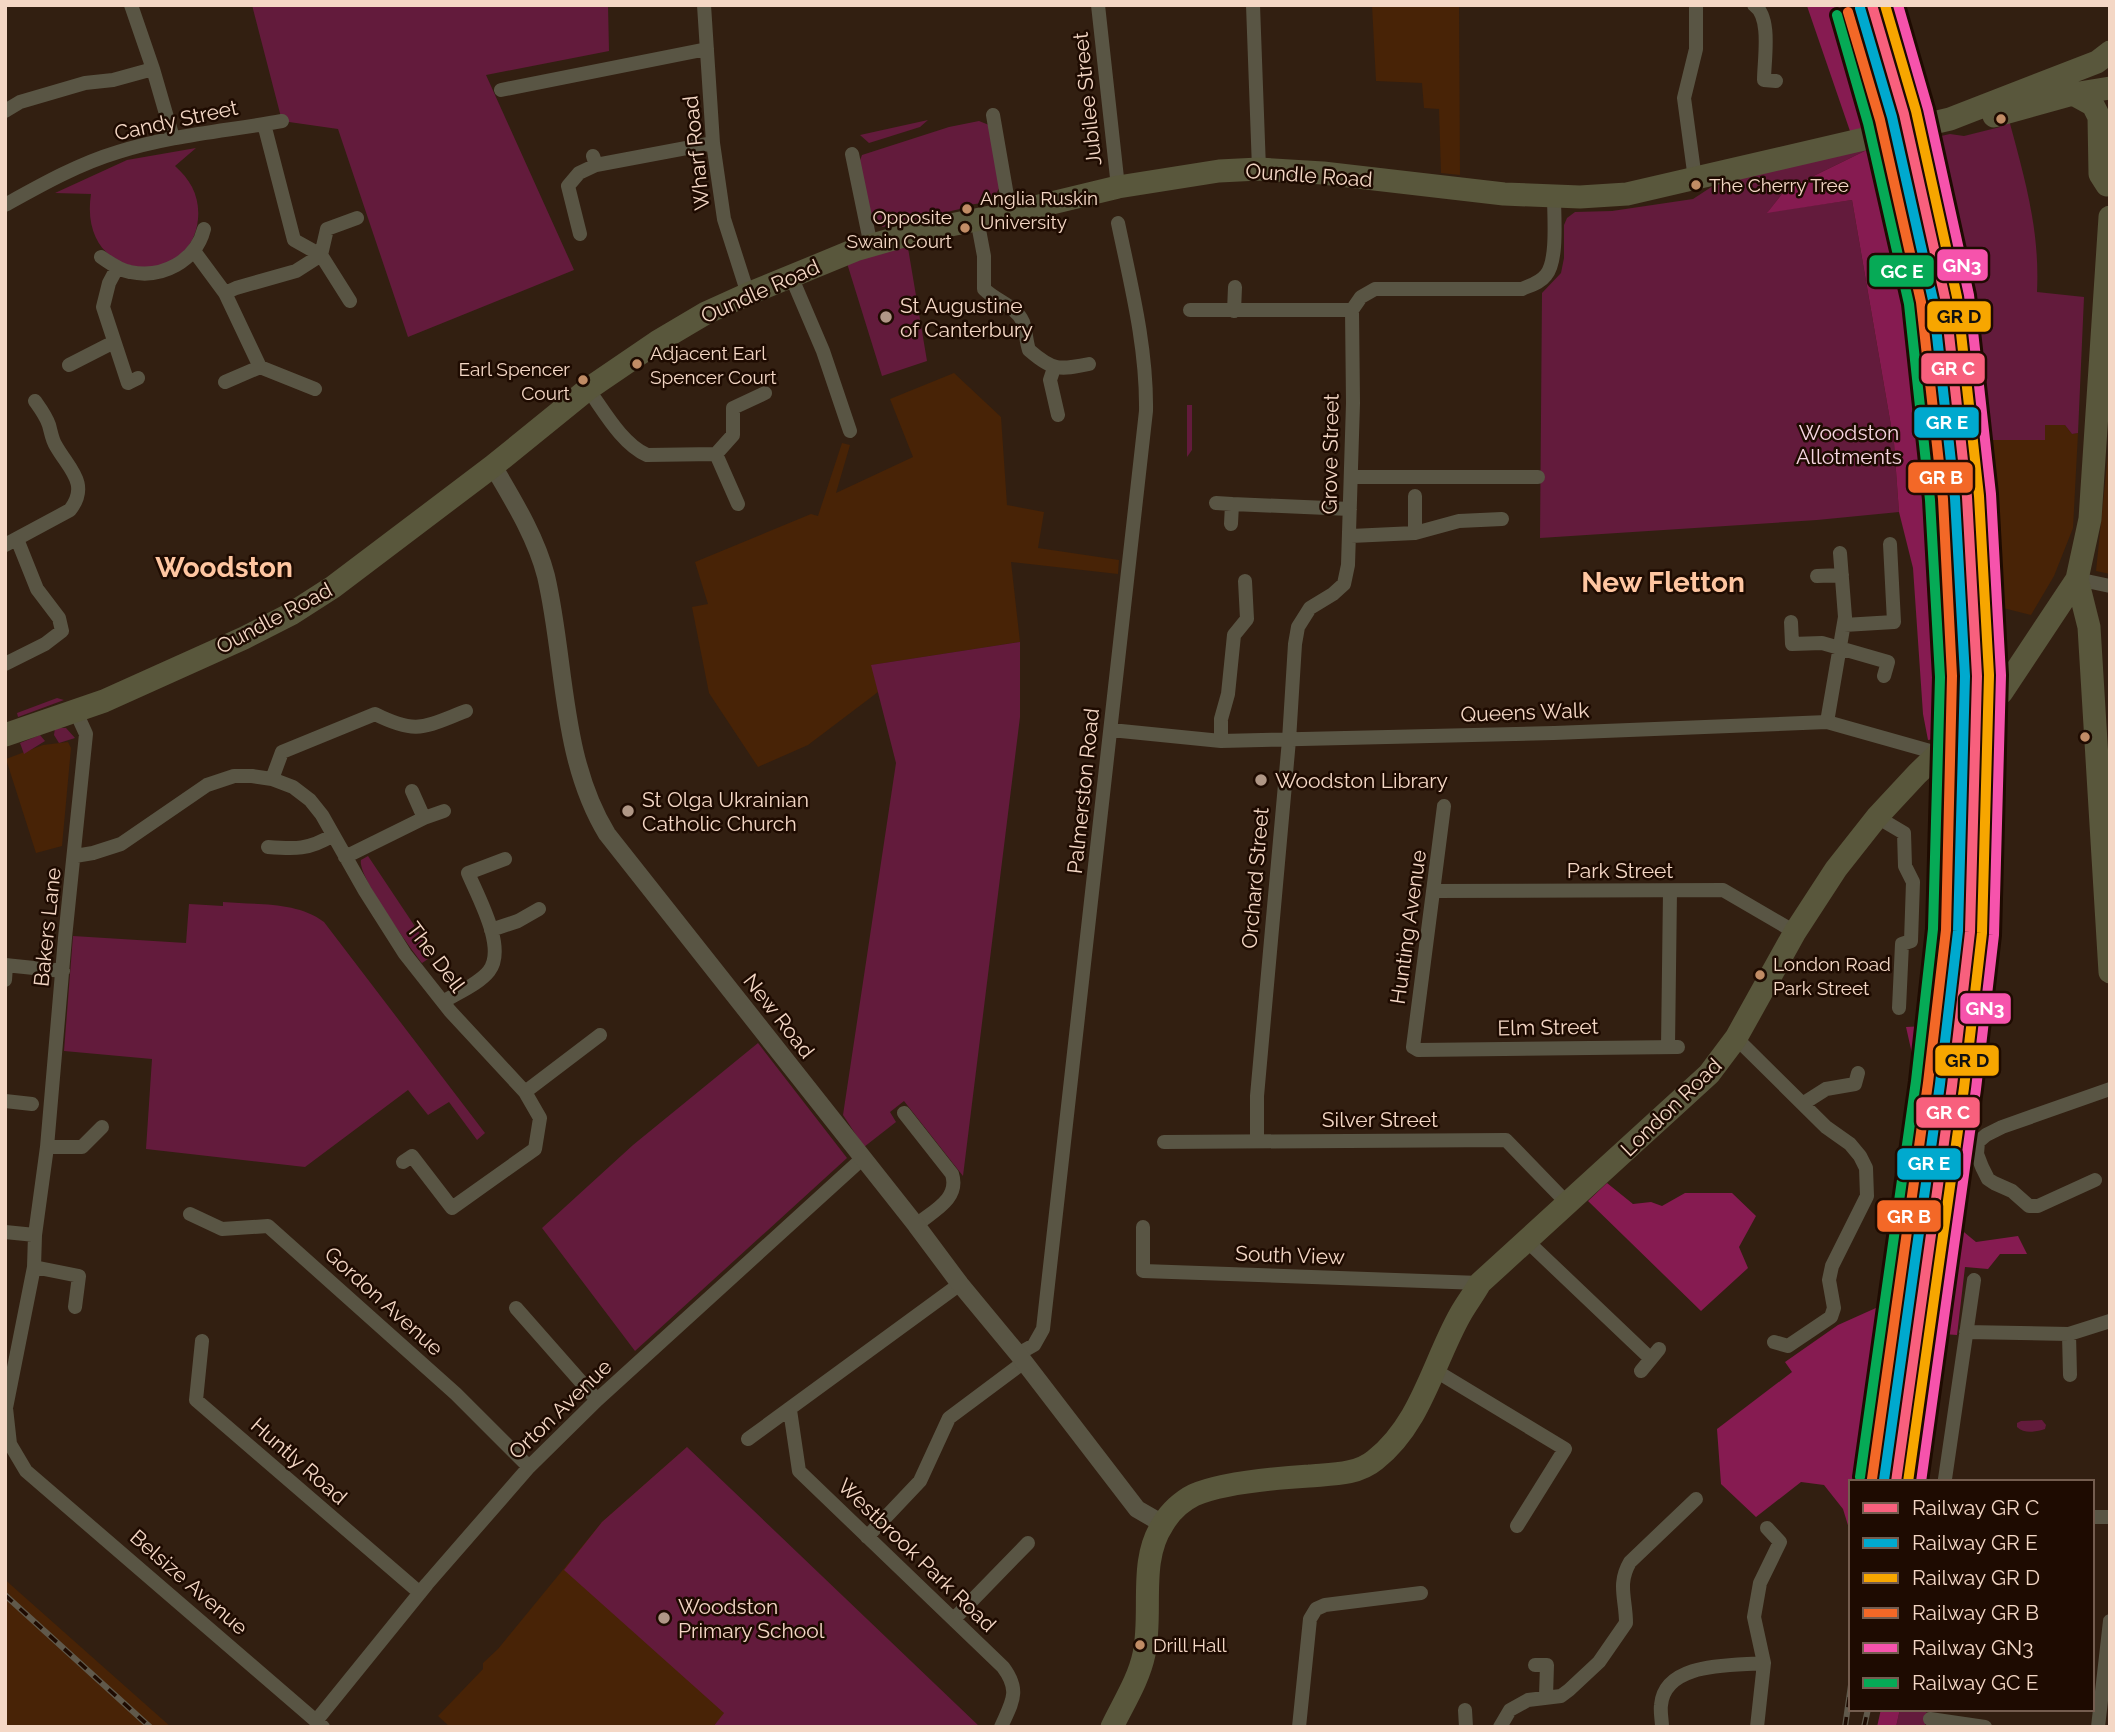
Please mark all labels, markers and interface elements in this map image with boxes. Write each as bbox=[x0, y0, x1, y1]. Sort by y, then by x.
street label: Jubilee Street bbox=[1068, 31, 1106, 167]
street label: Wharf Road bbox=[678, 94, 714, 212]
street label: Candy Street bbox=[112, 95, 240, 145]
unlabelled marker bbox=[1994, 112, 2008, 126]
street label: Oundle Road bbox=[1245, 158, 1373, 192]
place label: The Cherry Tree bbox=[1709, 174, 1849, 196]
marker: The Cherry Tree bbox=[1689, 178, 1703, 192]
place label: Anglia Ruskin University bbox=[980, 187, 1098, 233]
marker: Anglia Ruskin University bbox=[960, 202, 974, 216]
place label: Opposite Swain Court bbox=[846, 206, 953, 252]
marker: Opposite Swain Court bbox=[958, 221, 972, 235]
line badge: GN3 bbox=[1936, 248, 1989, 282]
street label: Oundle Road bbox=[697, 254, 823, 328]
line badge: GC E bbox=[1868, 254, 1935, 288]
text: GN3 bbox=[1943, 254, 1981, 276]
text: GC E bbox=[1881, 260, 1923, 282]
place label: St Augustine of Canterbury bbox=[900, 293, 1033, 342]
line badge: GR D bbox=[1926, 300, 1992, 333]
text: GR D bbox=[1937, 305, 1981, 327]
marker: St Augustine of Canterbury bbox=[878, 309, 894, 325]
place label: Adjacent Earl Spencer Court bbox=[650, 342, 777, 388]
line badge: GR C bbox=[1920, 352, 1986, 385]
marker: Adjacent Earl Spencer Court bbox=[630, 357, 644, 371]
text: GR C bbox=[1931, 357, 1975, 379]
place label: Earl Spencer Court bbox=[458, 358, 571, 404]
marker: Earl Spencer Court bbox=[576, 373, 590, 387]
street label: Grove Street bbox=[1316, 393, 1344, 515]
line badge: GR E bbox=[1913, 406, 1980, 439]
text: GR E bbox=[1926, 411, 1968, 433]
park label: Woodston Allotments bbox=[1796, 420, 1902, 469]
line badge: GR B bbox=[1907, 461, 1974, 494]
text: GR B bbox=[1919, 466, 1963, 488]
district label: Woodston bbox=[155, 551, 293, 584]
district label: New Fletton bbox=[1581, 566, 1745, 599]
street label: Oundle Road bbox=[212, 577, 336, 659]
street label: Queens Walk bbox=[1460, 697, 1590, 727]
street label: Palmerston Road bbox=[1062, 707, 1104, 875]
unlabelled marker bbox=[2078, 730, 2092, 744]
place label: Woodston Library bbox=[1275, 768, 1448, 793]
marker: Woodston Library bbox=[1253, 772, 1269, 788]
place label: St Olga Ukrainian Catholic Church bbox=[642, 787, 809, 836]
marker: St Olga Ukrainian Catholic Church bbox=[620, 803, 636, 819]
street label: Orchard Street bbox=[1236, 806, 1274, 950]
street label: Hunting Avenue bbox=[1385, 848, 1431, 1006]
street label: Park Street bbox=[1567, 858, 1673, 883]
street label: Bakers Lane bbox=[28, 866, 66, 988]
street label: The Dell bbox=[401, 917, 471, 997]
place label: London Road Park Street bbox=[1773, 953, 1891, 999]
marker: London Road Park Street bbox=[1753, 968, 1767, 982]
street label: New Road bbox=[738, 969, 820, 1063]
line badge: GN3 bbox=[1959, 992, 2012, 1025]
text: GN3 bbox=[1966, 997, 2004, 1019]
street label: Elm Street bbox=[1497, 1014, 1599, 1040]
line badge: GR D bbox=[1934, 1044, 2000, 1077]
text: GR D bbox=[1945, 1049, 1989, 1071]
street label: London Road bbox=[1615, 1053, 1727, 1161]
line badge: GR C bbox=[1915, 1096, 1981, 1129]
text: GR C bbox=[1926, 1101, 1970, 1123]
street label: Silver Street bbox=[1322, 1107, 1438, 1132]
line badge: GR E bbox=[1896, 1147, 1962, 1181]
text: GR E bbox=[1908, 1152, 1950, 1174]
line badge: GR B bbox=[1876, 1199, 1942, 1233]
text: GR B bbox=[1887, 1205, 1931, 1227]
street label: Gordon Avenue bbox=[320, 1241, 448, 1361]
street label: South View bbox=[1235, 1241, 1345, 1269]
street label: Orton Avenue bbox=[503, 1354, 617, 1464]
street label: Huntly Road bbox=[246, 1413, 352, 1509]
street label: Westbrook Park Road bbox=[833, 1473, 1001, 1637]
legend bbox=[1849, 1480, 2094, 1711]
text: Railway GR C bbox=[1912, 1495, 2040, 1520]
street label: Belsize Avenue bbox=[125, 1524, 253, 1640]
text: Railway GR E bbox=[1912, 1530, 2038, 1555]
text: Railway GR D bbox=[1912, 1565, 2040, 1590]
place label: Woodston Primary School bbox=[678, 1594, 825, 1643]
text: Railway GR B bbox=[1912, 1600, 2039, 1625]
marker: Woodston Primary School bbox=[656, 1610, 672, 1626]
place label: Drill Hall bbox=[1153, 1634, 1227, 1656]
text: Railway GN3 bbox=[1912, 1635, 2033, 1660]
marker: Drill Hall bbox=[1133, 1638, 1147, 1652]
text: Railway GC E bbox=[1912, 1670, 2039, 1695]

